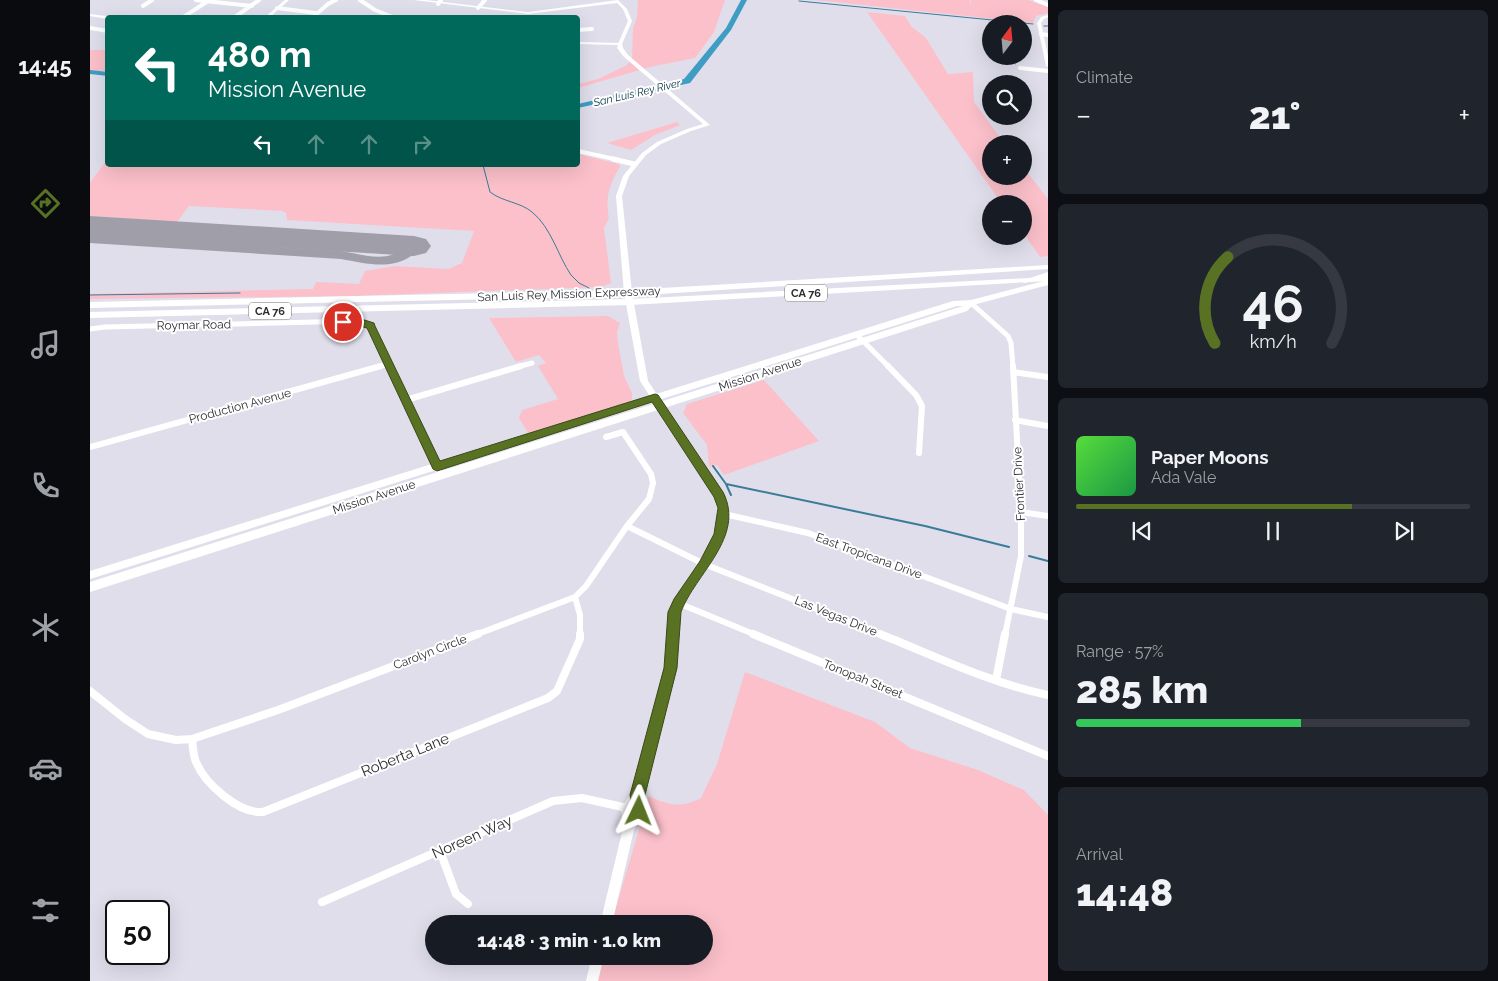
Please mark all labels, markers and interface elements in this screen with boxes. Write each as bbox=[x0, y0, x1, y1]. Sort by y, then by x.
north arrow bbox=[982, 15, 1032, 65]
map controls bbox=[982, 15, 1032, 245]
text: 480 m bbox=[208, 34, 312, 75]
icon: left bbox=[125, 35, 190, 100]
text: 14:45 bbox=[18, 53, 72, 79]
text: Climate bbox=[1076, 68, 1133, 87]
button: search bbox=[982, 75, 1032, 125]
text: Mission Avenue bbox=[208, 76, 366, 102]
water label: San Luis Rey River bbox=[591, 76, 683, 110]
text: 21° bbox=[1249, 93, 1301, 138]
text: − bbox=[1076, 99, 1091, 132]
text: + bbox=[1458, 99, 1470, 132]
icon: left bbox=[249, 130, 277, 158]
icon: ahead bbox=[302, 130, 330, 158]
icon: ahead bbox=[355, 130, 383, 158]
icon: right bbox=[408, 130, 436, 158]
button: + bbox=[982, 135, 1032, 185]
icon: directions bbox=[28, 186, 63, 221]
button: − bbox=[982, 195, 1032, 245]
text: 46 bbox=[1242, 273, 1304, 334]
street label: San Luis Rey Mission Expressway bbox=[477, 284, 661, 304]
road number: CA 76 bbox=[785, 284, 827, 302]
pin bbox=[322, 301, 364, 343]
road number: CA 76 bbox=[249, 302, 291, 320]
icon: arrive bbox=[329, 308, 357, 336]
street label: Roymar Road bbox=[157, 317, 231, 333]
icon: music bbox=[28, 327, 63, 362]
text: km/h bbox=[1249, 331, 1297, 352]
street label: Mission Avenue bbox=[717, 354, 803, 394]
street label: Production Avenue bbox=[187, 386, 293, 426]
text: Paper Moons bbox=[1151, 446, 1269, 468]
street label: Frontier Drive bbox=[1010, 447, 1028, 521]
icon: phone bbox=[28, 468, 63, 503]
text: Ada Vale bbox=[1151, 468, 1216, 487]
street label: Mission Avenue bbox=[331, 477, 417, 517]
icon: previous bbox=[1128, 517, 1156, 545]
icon: pause bbox=[1259, 517, 1287, 545]
icon: next bbox=[1390, 517, 1418, 545]
street label: East Tropicana Drive bbox=[814, 530, 924, 582]
street label: Las Vegas Drive bbox=[793, 593, 879, 639]
icon: climate bbox=[28, 610, 63, 645]
street label: Carolyn Circle bbox=[391, 632, 469, 672]
text: Range · 57% bbox=[1076, 642, 1164, 661]
street label: Tonopah Street bbox=[821, 657, 905, 701]
text: 285 km bbox=[1076, 667, 1208, 712]
street label: Roberta Lane bbox=[358, 729, 452, 781]
icon: car bbox=[28, 751, 63, 786]
position arrow bbox=[612, 784, 664, 836]
street label: Noreen Way bbox=[429, 811, 515, 863]
text: Arrival bbox=[1076, 845, 1123, 864]
text: 14:48 bbox=[1076, 870, 1173, 915]
icon: filters bbox=[28, 893, 63, 928]
speed limit sign: 50 bbox=[105, 900, 170, 965]
text: 14:48 · 3 min · 1.0 km bbox=[477, 929, 661, 951]

